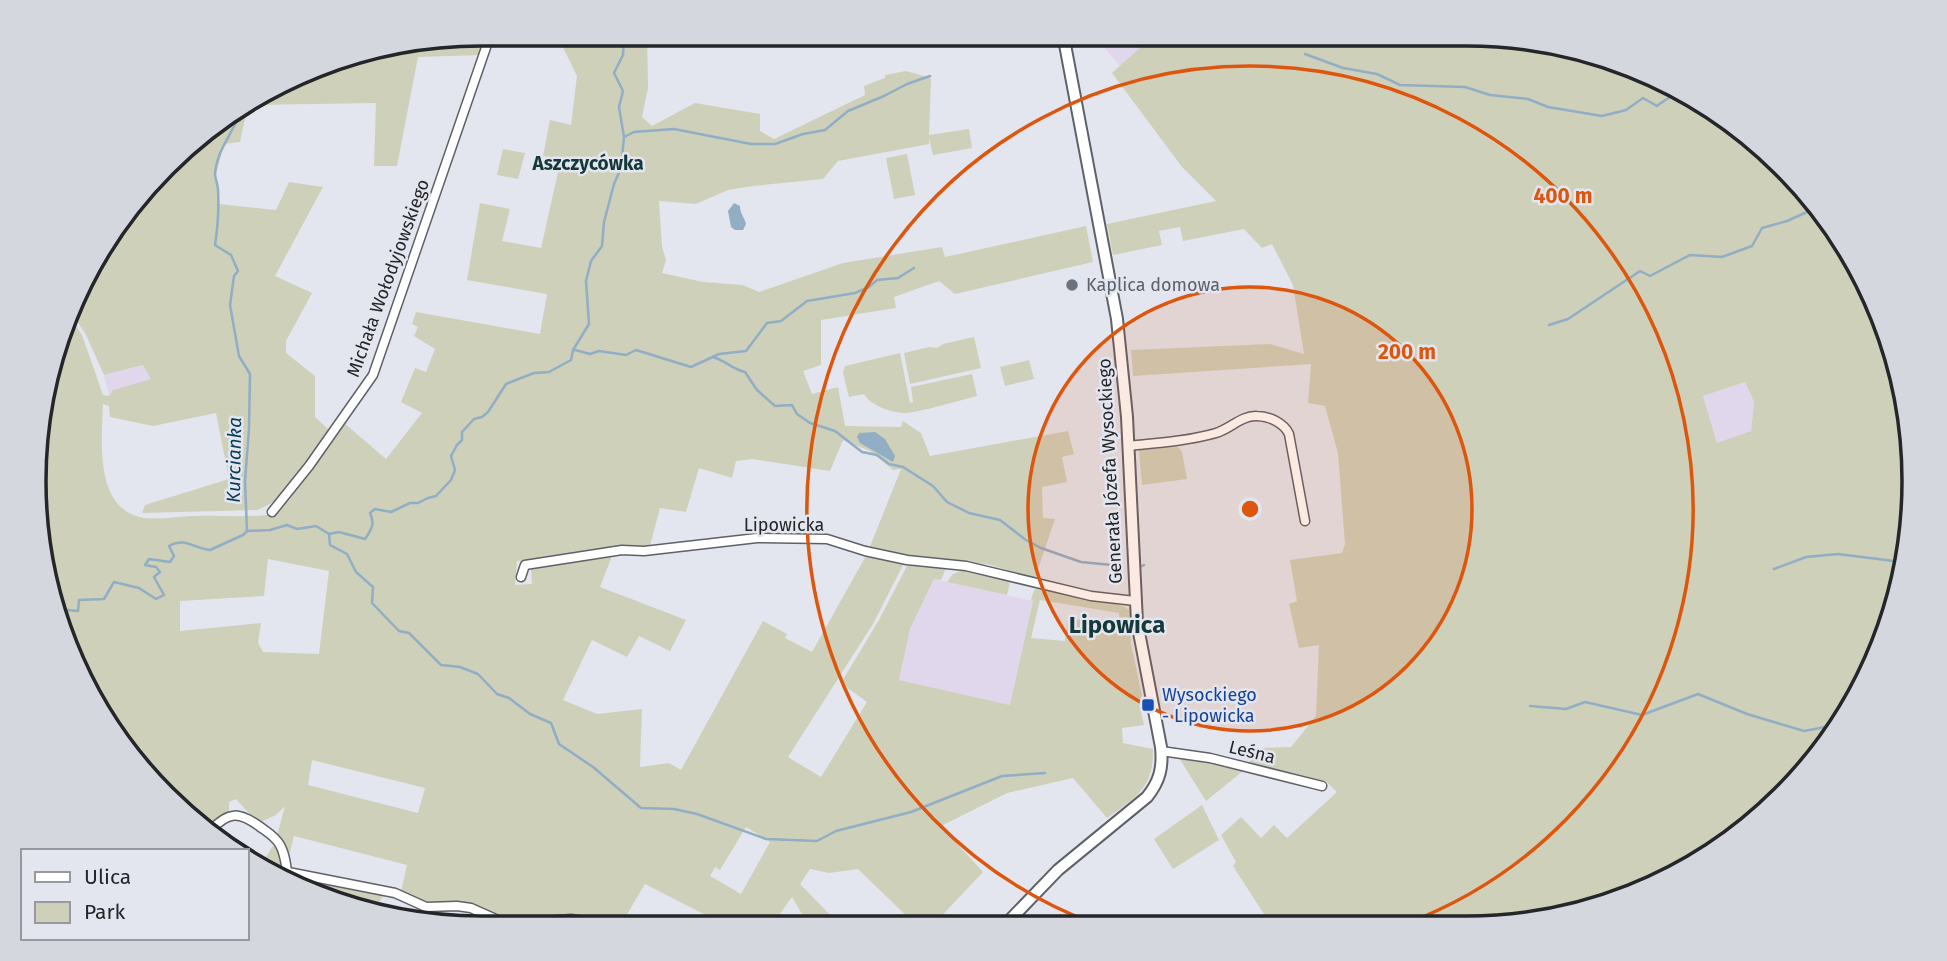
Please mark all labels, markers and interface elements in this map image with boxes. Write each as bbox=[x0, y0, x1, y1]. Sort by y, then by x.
district label: Aszczycówka bbox=[531, 152, 644, 175]
street label: Michała Wołodyjowskiego bbox=[342, 176, 434, 380]
text: 400 m bbox=[1533, 183, 1593, 209]
place label: Kaplica domowa bbox=[1086, 274, 1220, 296]
marker: Kaplica domowa bbox=[1064, 277, 1080, 293]
text: 200 m bbox=[1378, 339, 1436, 365]
street label: Generała Józefa Wysockiego bbox=[1093, 358, 1127, 584]
water label: Kurcianka bbox=[222, 417, 246, 503]
centre of rings bbox=[1238, 497, 1262, 521]
street label: Lipowicka bbox=[744, 514, 824, 536]
district label: Lipowica bbox=[1069, 611, 1165, 639]
place label: Wysockiego - Lipowicka bbox=[1162, 684, 1257, 727]
marker: Wysockiego - Lipowicka bbox=[1140, 697, 1156, 713]
street label: Leśna bbox=[1226, 736, 1278, 768]
legend bbox=[21, 849, 248, 940]
text: Ulica bbox=[84, 864, 131, 890]
text: Park bbox=[84, 899, 126, 925]

